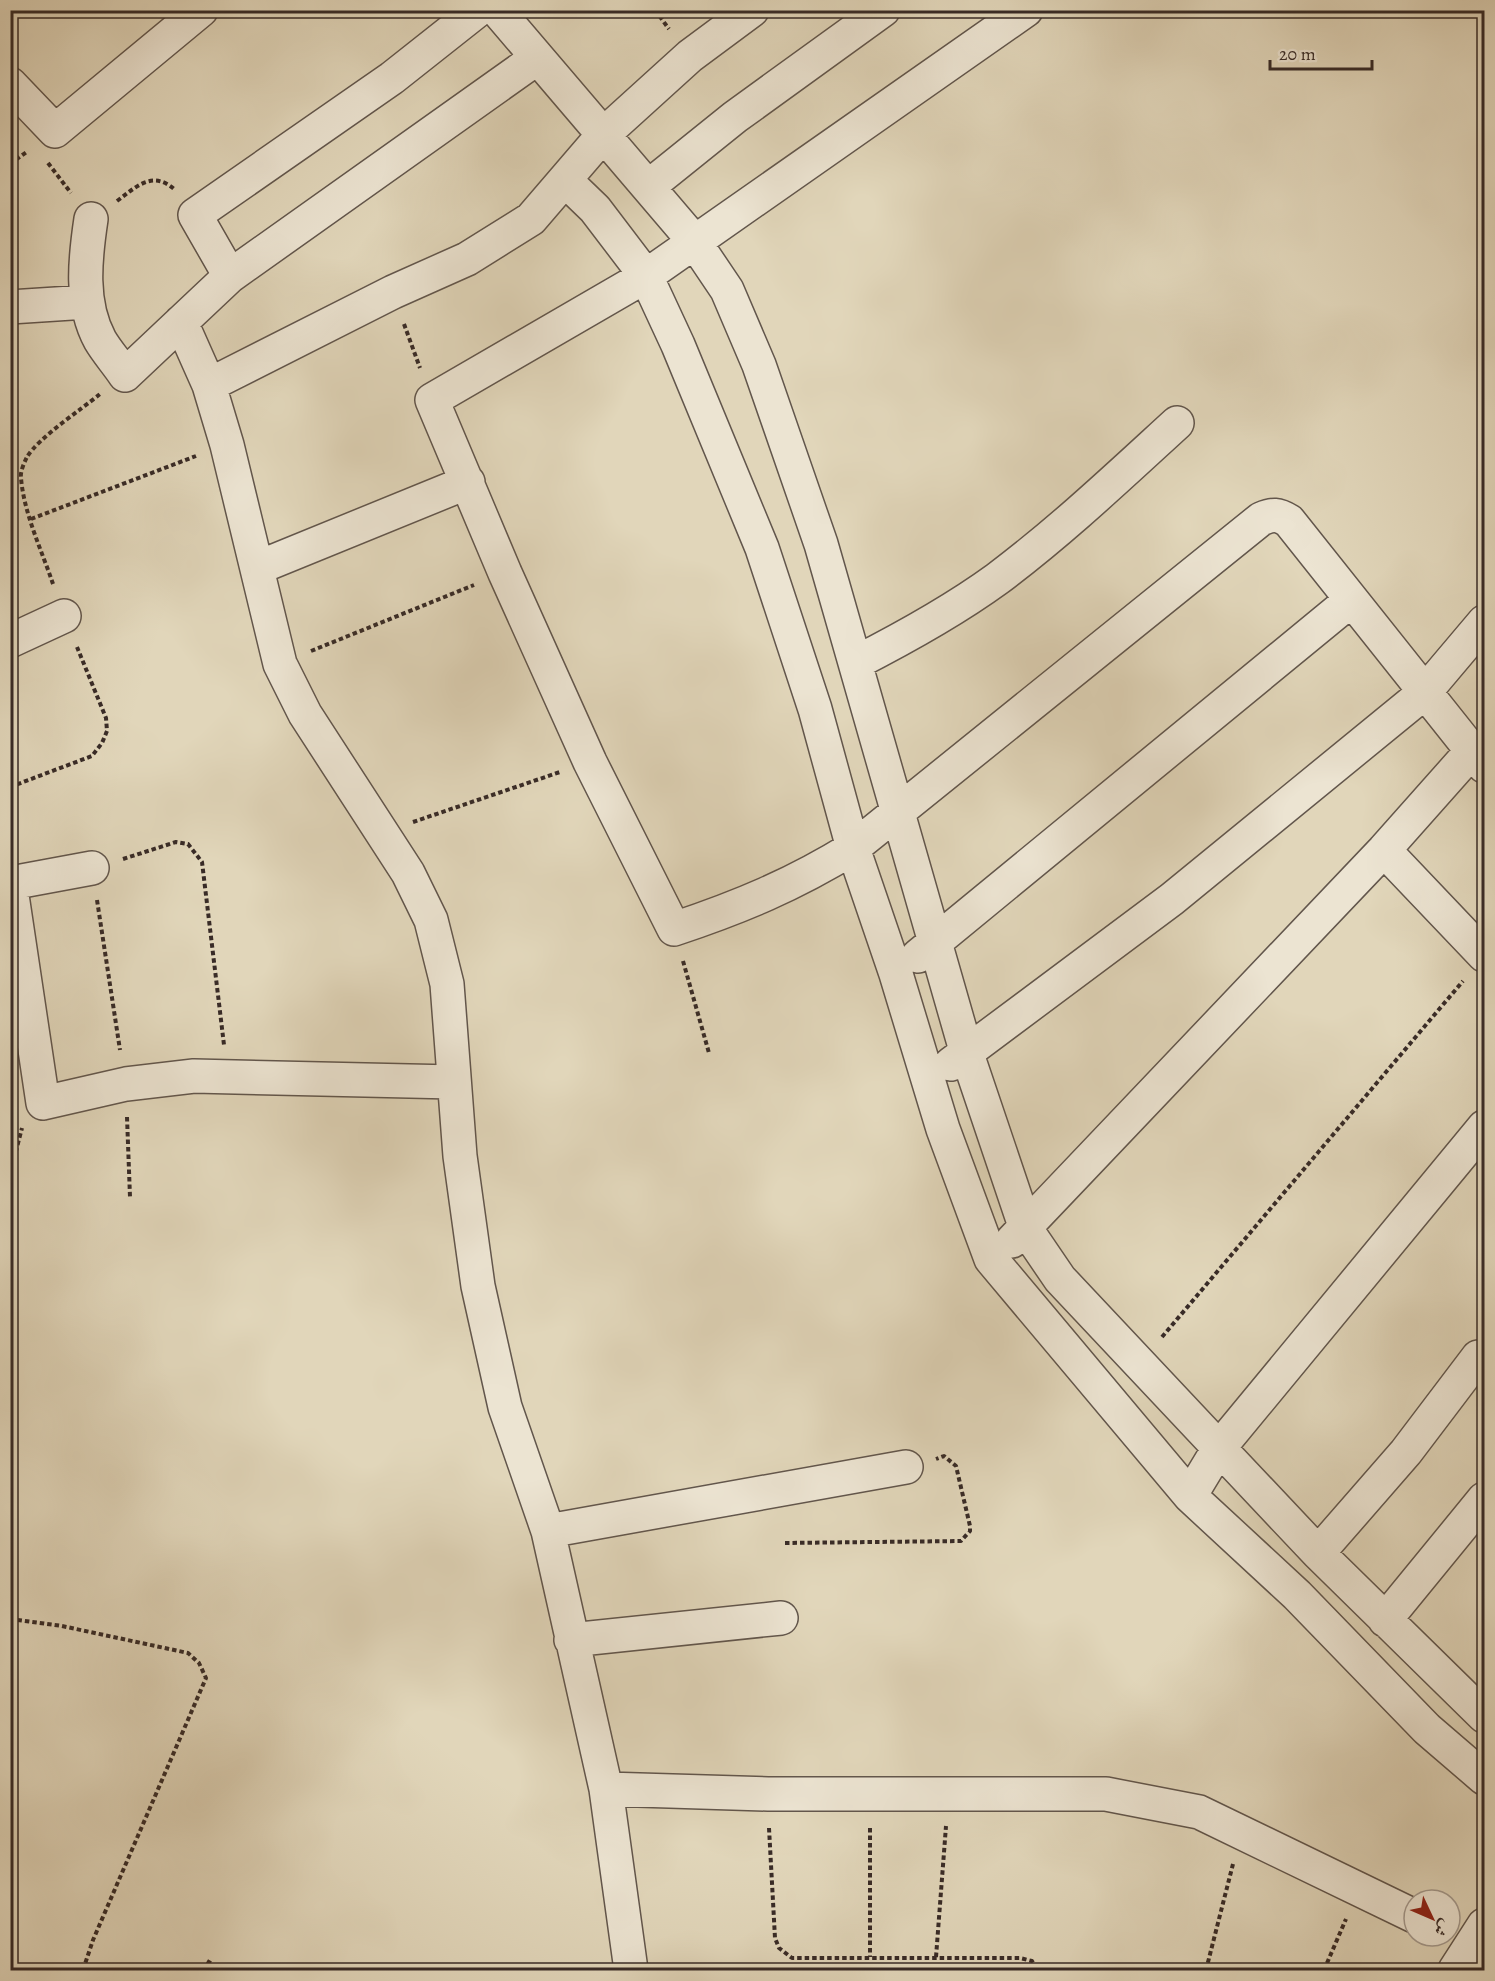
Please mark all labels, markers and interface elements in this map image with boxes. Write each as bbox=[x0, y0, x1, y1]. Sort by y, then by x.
scale bar bbox=[1270, 33, 1372, 71]
text: 20 m bbox=[1279, 42, 1316, 66]
north arrow bbox=[1402, 1888, 1462, 1948]
text: ش bbox=[1429, 1914, 1455, 1941]

